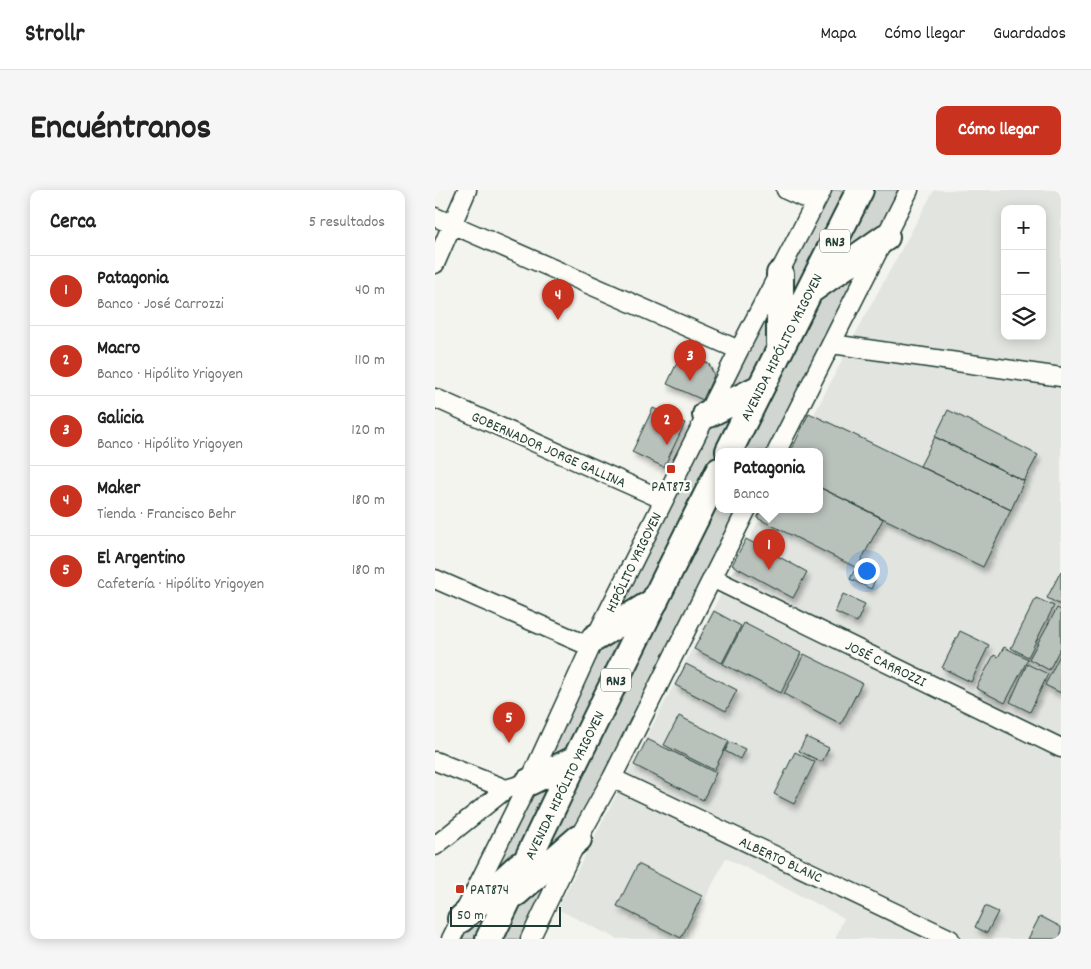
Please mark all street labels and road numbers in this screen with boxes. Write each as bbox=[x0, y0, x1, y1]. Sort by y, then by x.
road number: RN3 bbox=[820, 230, 850, 252]
street label: AVENIDA HIPÓLITO YRIGOYEN bbox=[736, 270, 830, 426]
street label: GOBERNADOR JORGE GALLINA bbox=[467, 407, 629, 495]
street label: HIPÓLITO YRIGOYEN bbox=[601, 509, 669, 617]
street label: JOSÉ CARROZZI bbox=[841, 636, 930, 694]
road number: RN3 bbox=[601, 668, 631, 692]
street label: AVENIDA HIPÓLITO YRIGOYEN bbox=[520, 708, 611, 864]
street label: ALBERTO BLANC bbox=[735, 832, 826, 890]

